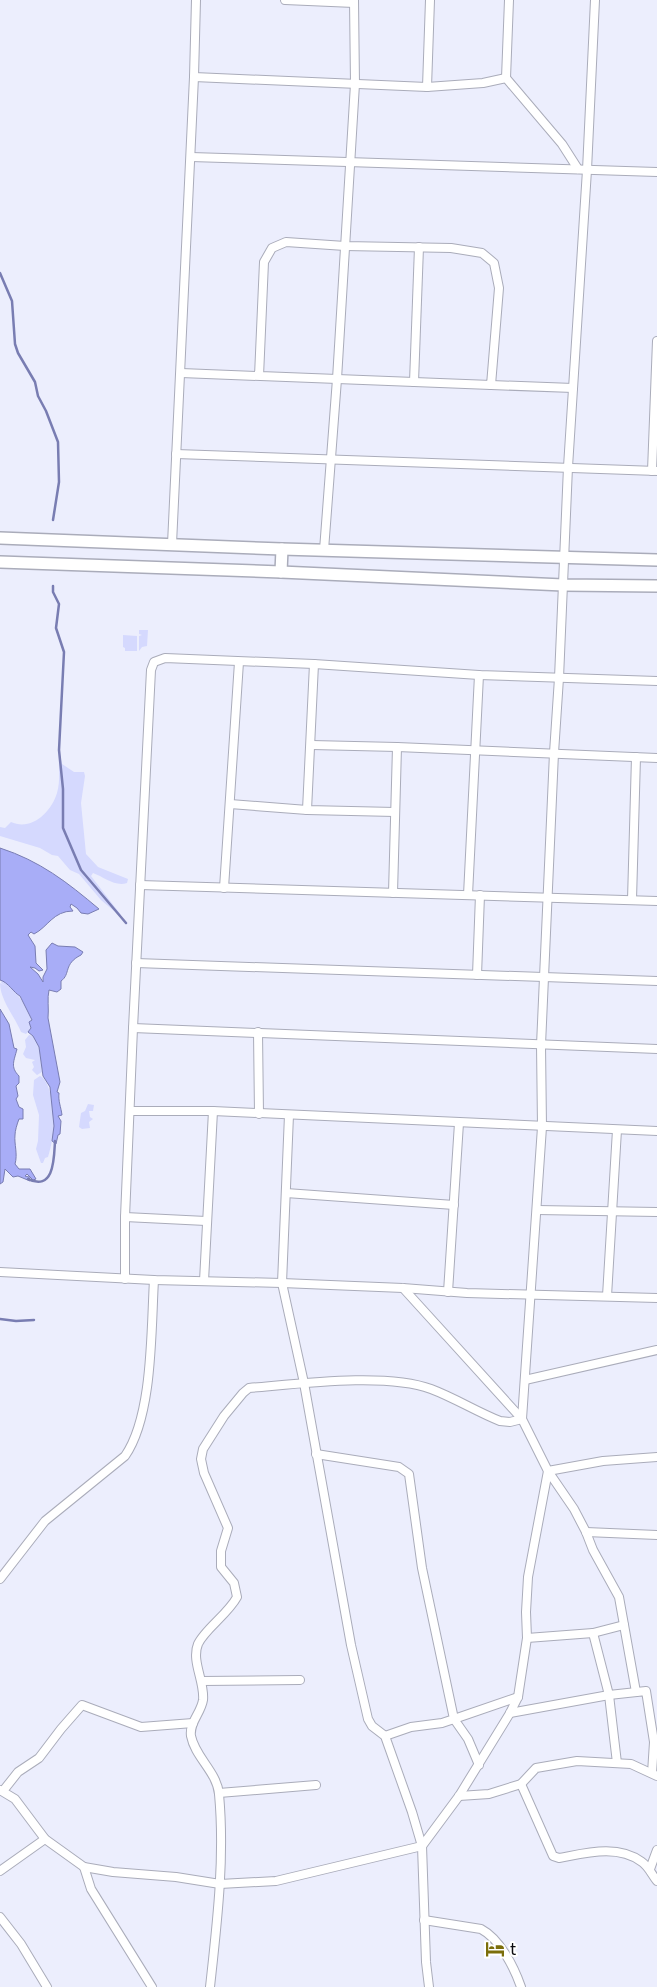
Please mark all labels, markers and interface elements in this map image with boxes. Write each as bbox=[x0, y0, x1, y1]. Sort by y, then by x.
place label: t bbox=[510, 1937, 516, 1962]
hotel icon: t bbox=[484, 1938, 506, 1960]

